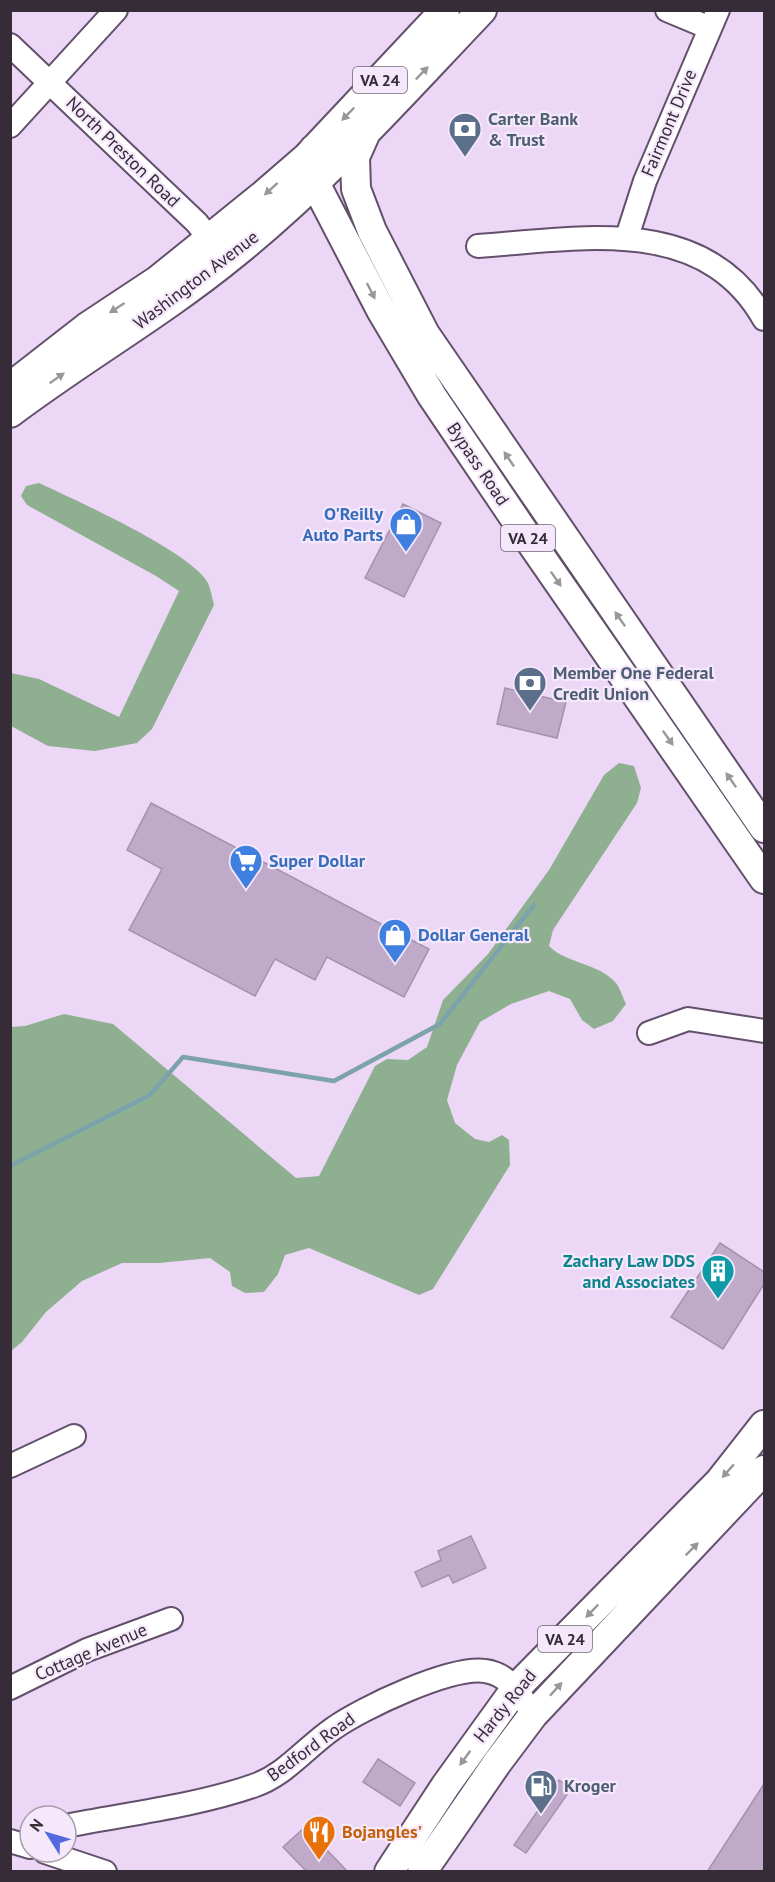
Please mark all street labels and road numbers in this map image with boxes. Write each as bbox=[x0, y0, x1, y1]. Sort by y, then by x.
street label: Fairmont Drive bbox=[636, 66, 702, 180]
road number: VA 24 bbox=[353, 67, 407, 93]
street label: North Preston Road bbox=[61, 91, 185, 212]
street label: Washington Avenue bbox=[129, 225, 263, 334]
street label: Bypass Road bbox=[442, 418, 515, 510]
road number: VA 24 bbox=[501, 525, 555, 551]
street label: Cottage Avenue bbox=[31, 1618, 150, 1686]
road number: VA 24 bbox=[538, 1626, 592, 1652]
street label: Hardy Road bbox=[468, 1664, 541, 1747]
street label: Bedford Road bbox=[262, 1707, 359, 1786]

